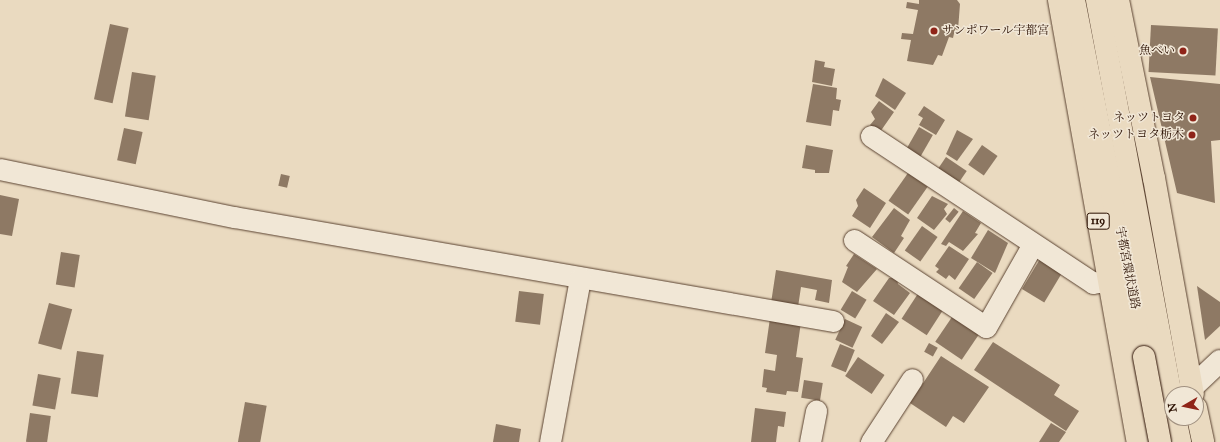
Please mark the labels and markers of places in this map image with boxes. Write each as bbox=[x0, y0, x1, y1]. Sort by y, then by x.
place label: サンポワール宇都宮 bbox=[942, 24, 1050, 38]
marker: サンポワール宇都宮 bbox=[929, 26, 939, 36]
place label: 魚べい bbox=[1139, 44, 1175, 58]
marker: 魚べい bbox=[1178, 46, 1188, 56]
place label: ネッツトヨタ bbox=[1113, 111, 1185, 125]
marker: ネッツトヨタ bbox=[1188, 113, 1198, 123]
place label: ネッツトヨタ栃木 bbox=[1088, 128, 1184, 142]
marker: ネッツトヨタ栃木 bbox=[1187, 130, 1197, 140]

